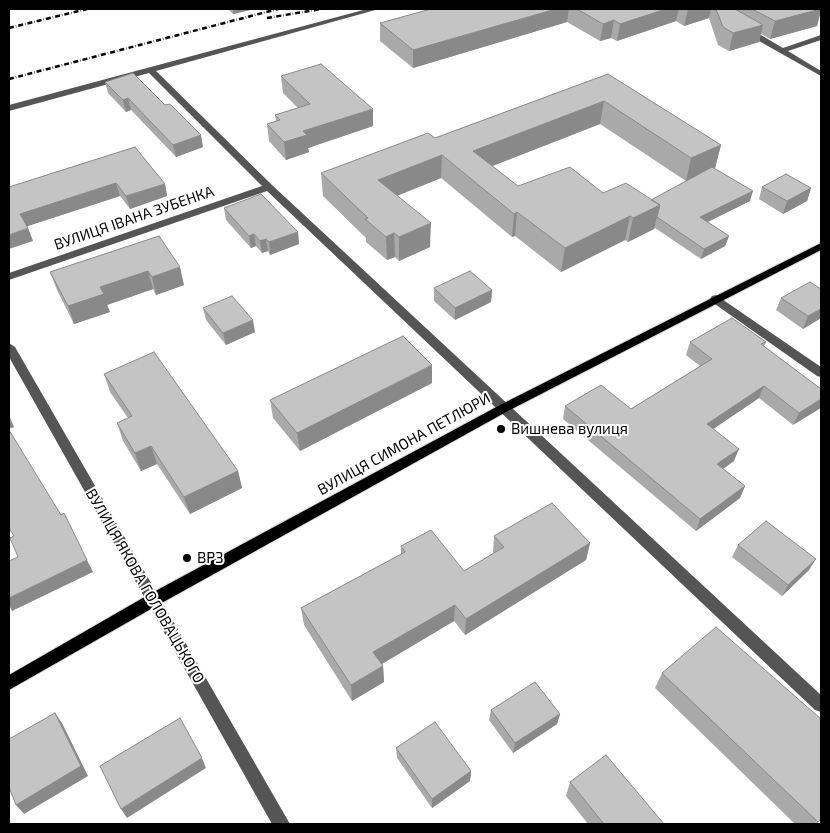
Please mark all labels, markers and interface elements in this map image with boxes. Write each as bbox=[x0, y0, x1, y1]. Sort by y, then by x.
street label: ВУЛИЦЯ ІВАНА ЗУБЕНКА bbox=[52, 182, 216, 254]
street label: ВУЛИЦЯ СИМОНА ПЕТЛЮРИ bbox=[314, 389, 494, 499]
place label: Вишнева вулиця bbox=[511, 420, 628, 438]
marker: Вишнева вулиця bbox=[495, 423, 507, 435]
street label: ВУЛИЦЯ ЯКОВА ГОЛОВАЦЬКОГО bbox=[82, 485, 208, 687]
place label: ВРЗ bbox=[197, 549, 223, 567]
marker: ВРЗ bbox=[181, 552, 193, 564]

